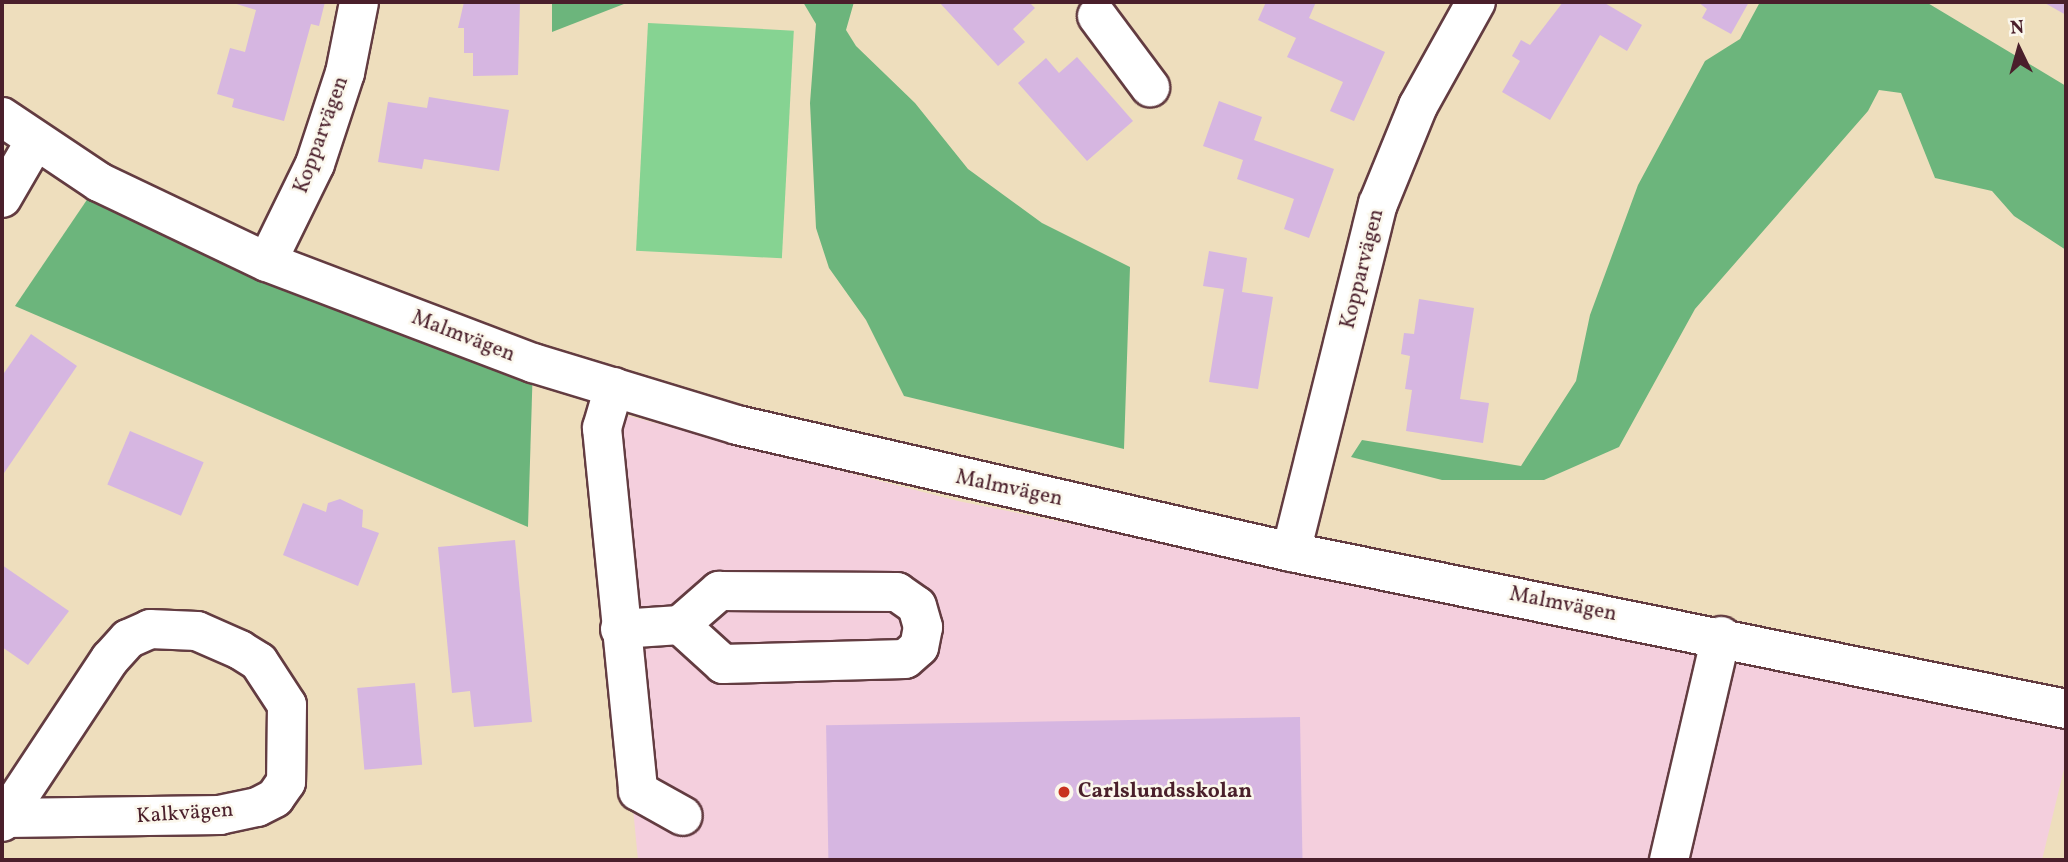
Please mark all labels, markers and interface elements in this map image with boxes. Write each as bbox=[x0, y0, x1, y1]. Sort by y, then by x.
north arrow bbox=[1984, 14, 2054, 84]
text: N bbox=[2009, 15, 2025, 42]
street label: Kopparvägen bbox=[289, 73, 355, 197]
street label: Kopparvägen bbox=[1336, 206, 1390, 332]
street label: Malmvägen bbox=[408, 306, 518, 368]
street label: Malmvägen bbox=[953, 465, 1065, 513]
street label: Malmvägen bbox=[1507, 582, 1619, 628]
place label: Carlslundsskolan bbox=[1078, 779, 1252, 805]
marker: Carlslundsskolan bbox=[1056, 784, 1072, 800]
street label: Kalkvägen bbox=[136, 798, 234, 830]

